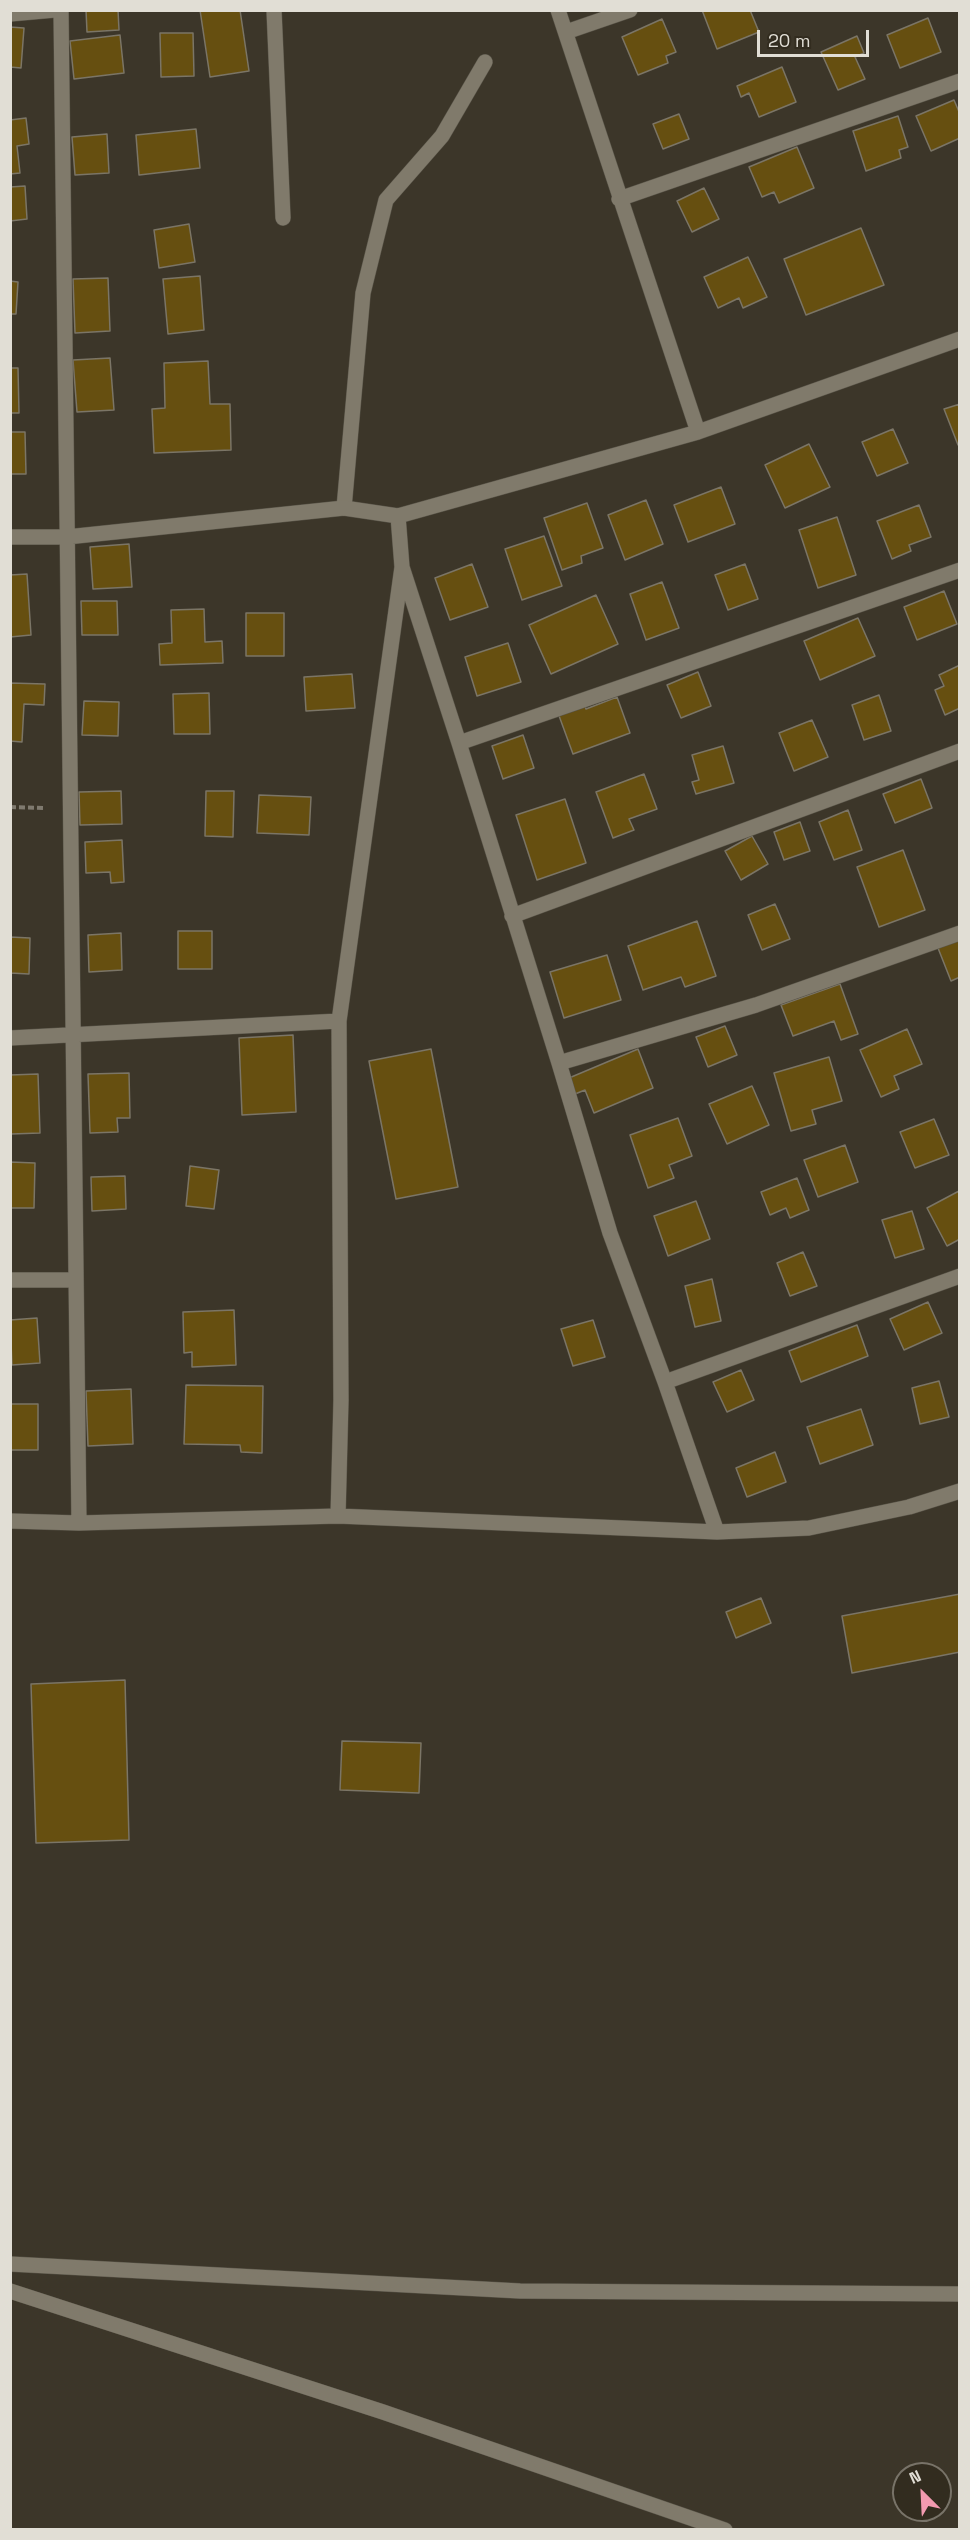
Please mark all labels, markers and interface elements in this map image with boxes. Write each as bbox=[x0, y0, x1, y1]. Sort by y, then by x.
scale bar bbox=[760, 18, 872, 56]
text: 20 m bbox=[768, 29, 811, 52]
north arrow bbox=[892, 2462, 952, 2522]
text: N bbox=[906, 2465, 924, 2489]

